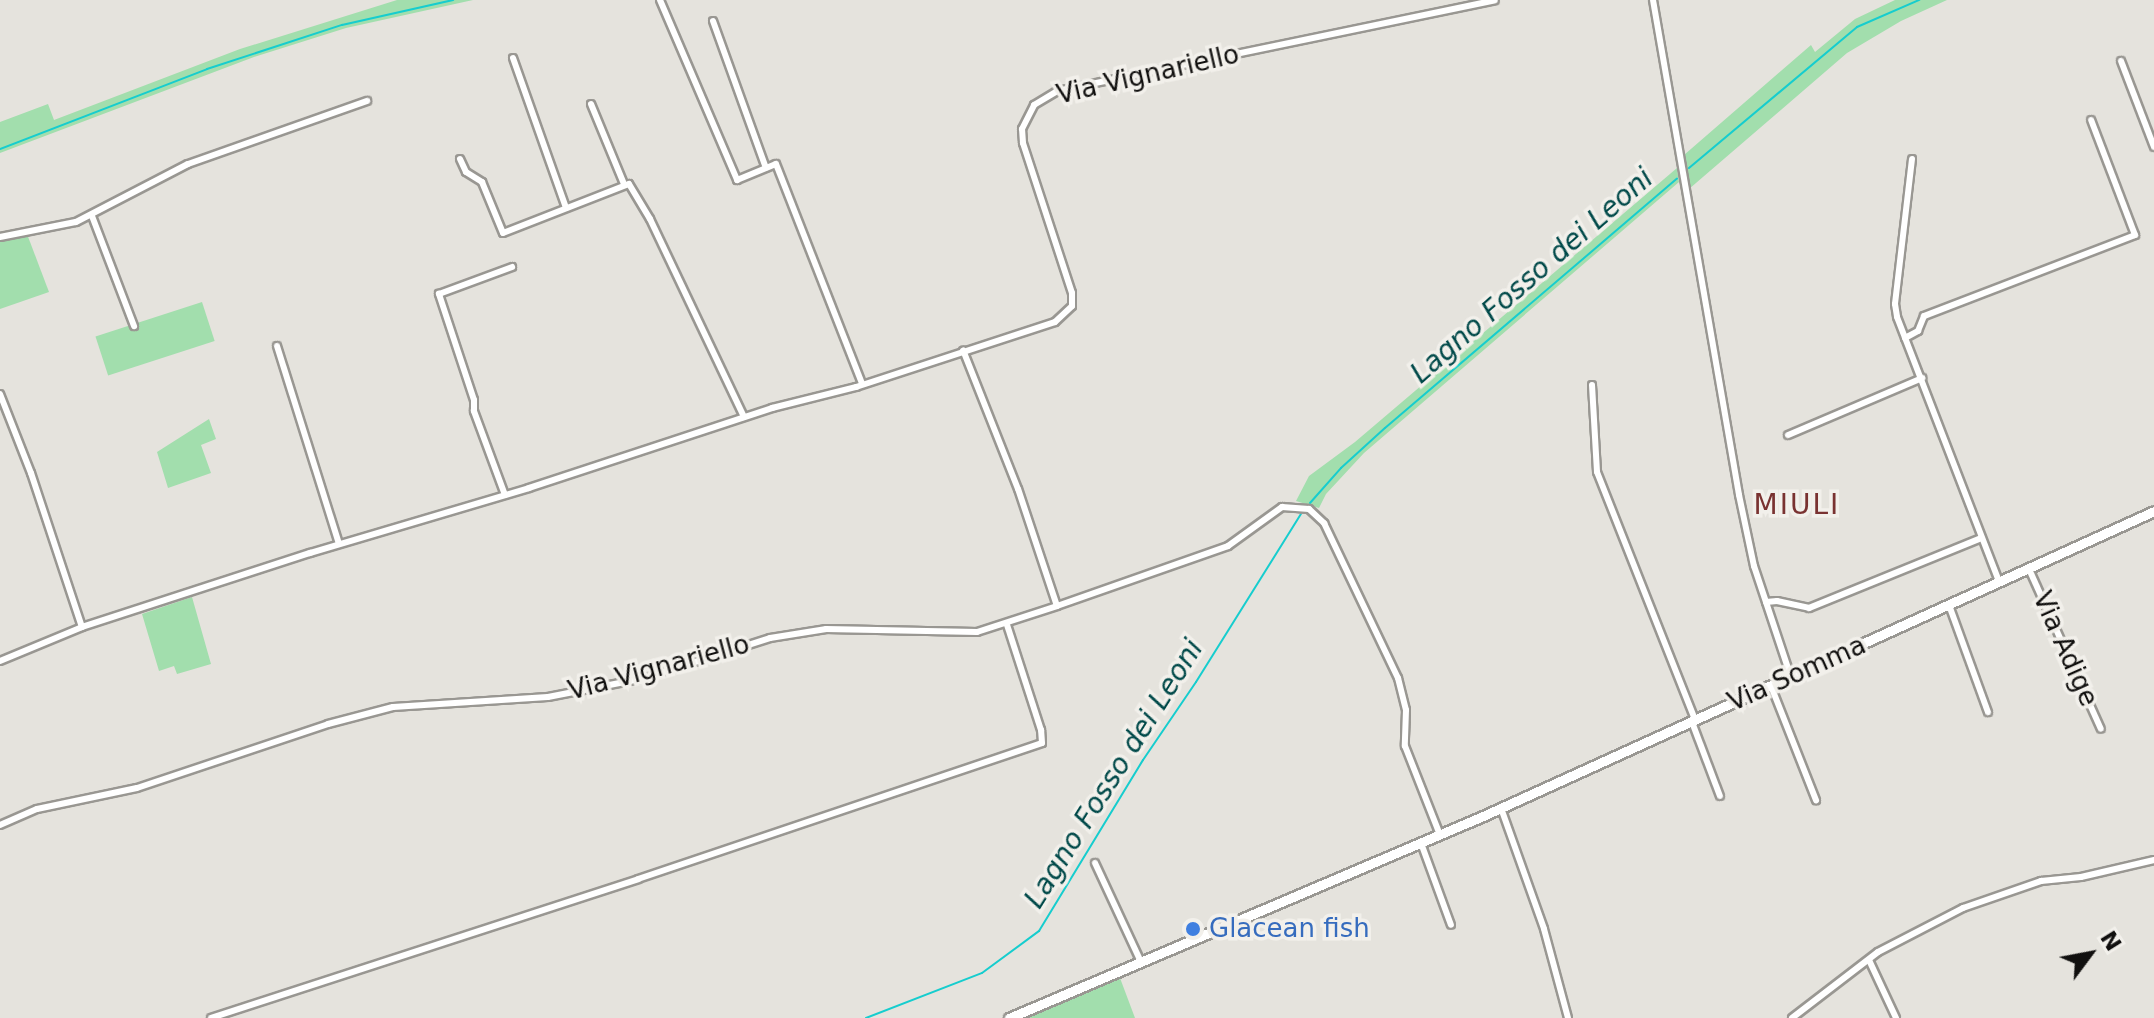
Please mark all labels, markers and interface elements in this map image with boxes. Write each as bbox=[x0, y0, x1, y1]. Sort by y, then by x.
street label: Via Vignariello bbox=[1054, 39, 1242, 111]
water label: Lagno Fosso dei Leoni bbox=[1404, 162, 1660, 390]
district label: MIULI bbox=[1754, 488, 1840, 522]
street label: Via Adige bbox=[2026, 587, 2104, 711]
street label: Via Vignariello bbox=[565, 629, 753, 707]
street label: Via Somma bbox=[1723, 630, 1871, 718]
water label: Lagno Fosso dei Leoni bbox=[1018, 634, 1210, 914]
place label: Glacean fish bbox=[1209, 913, 1370, 945]
north arrow bbox=[2050, 914, 2130, 994]
marker: Glacean fish bbox=[1184, 920, 1202, 938]
text: N bbox=[2095, 927, 2126, 955]

